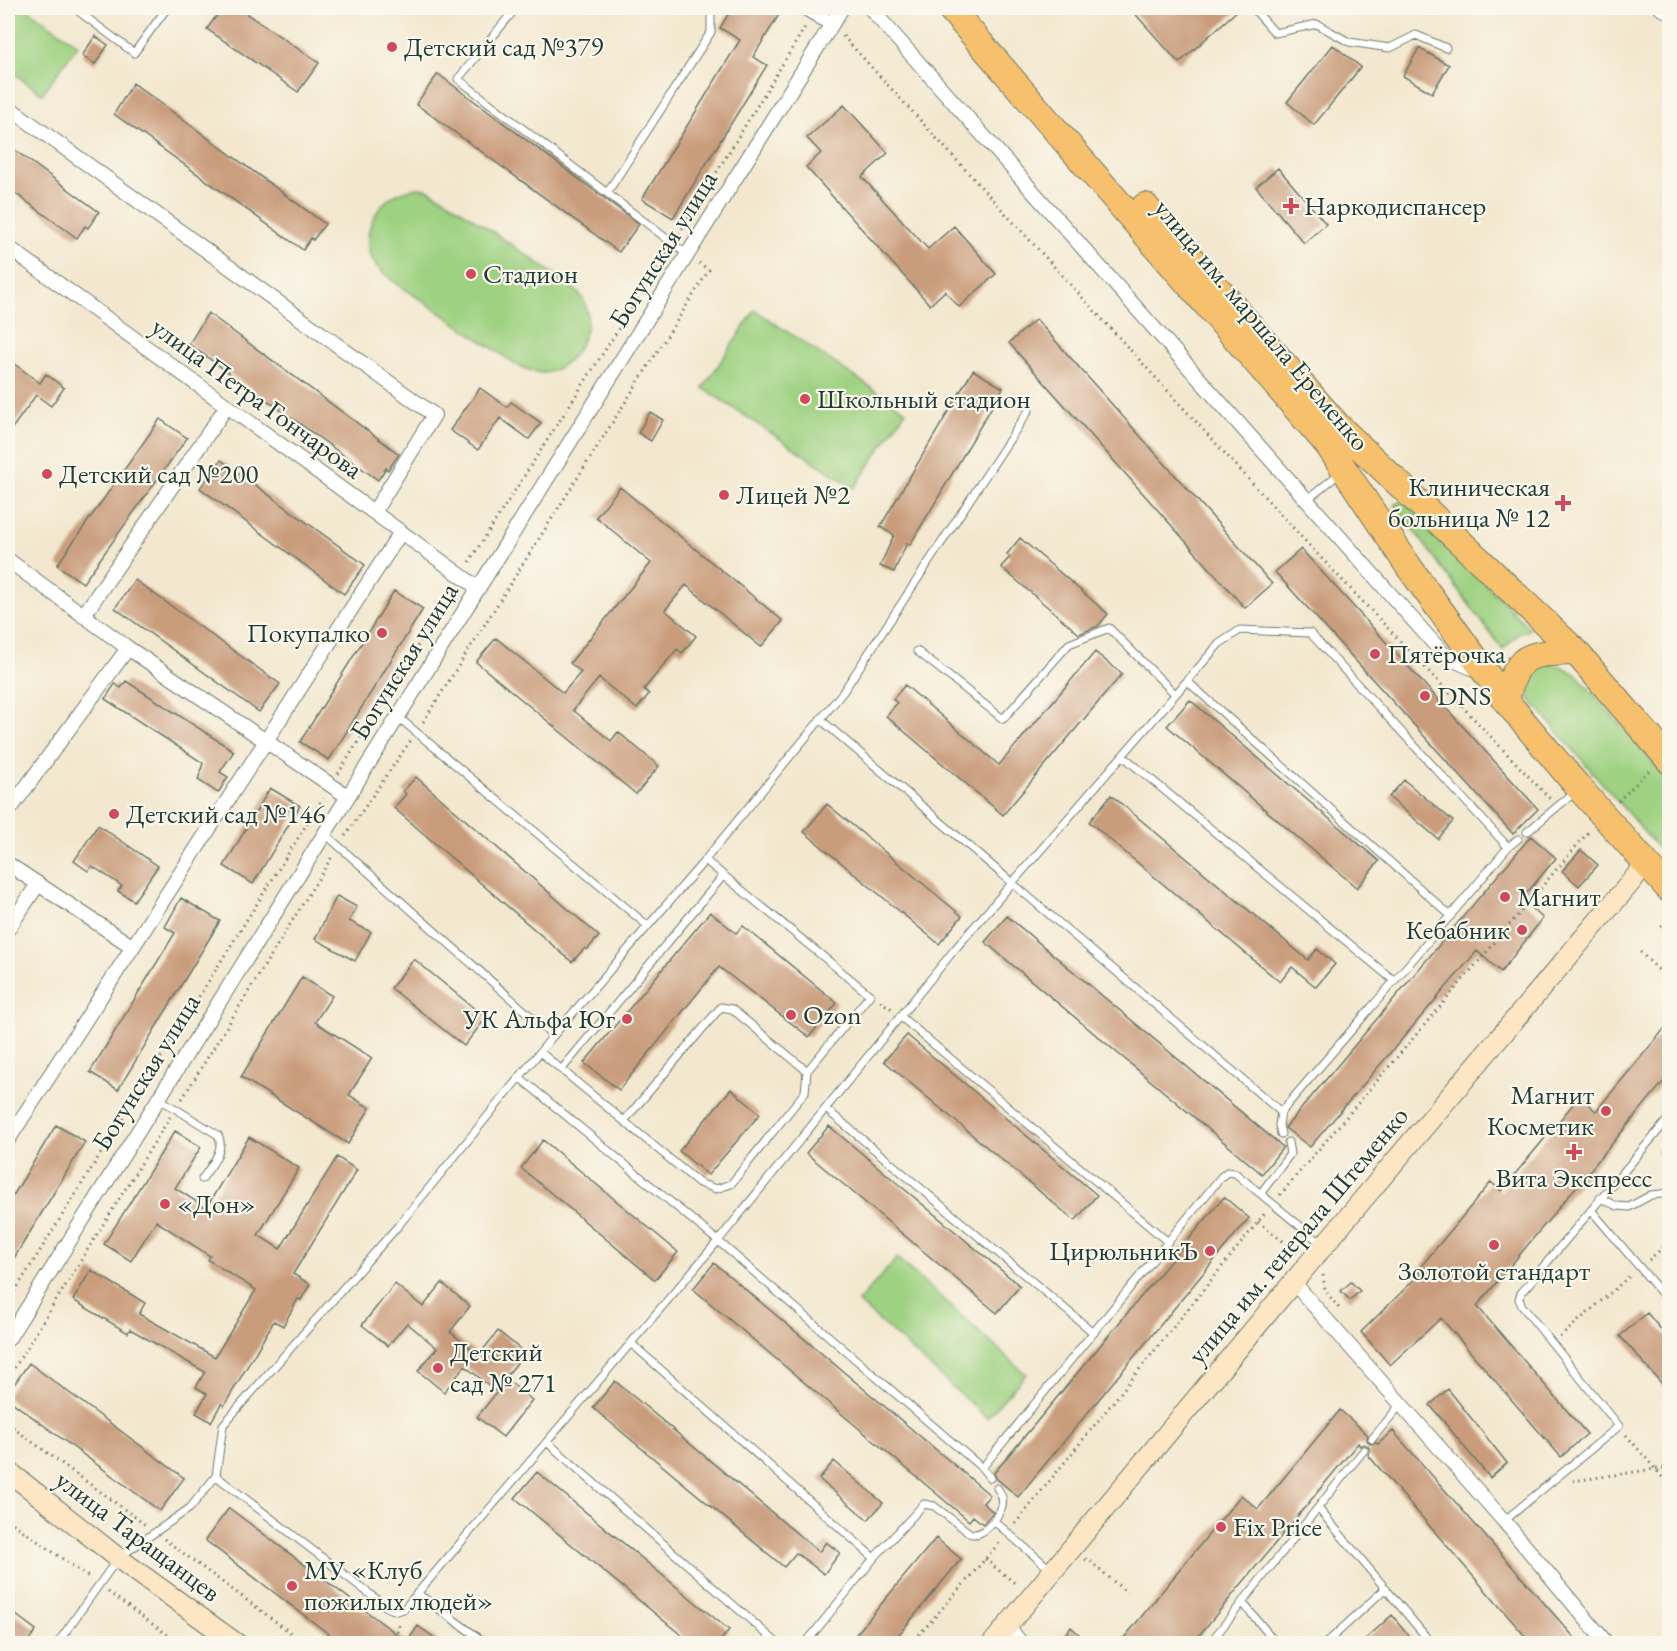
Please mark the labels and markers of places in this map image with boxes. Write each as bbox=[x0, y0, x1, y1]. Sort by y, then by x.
place label: Детский сад №379 bbox=[404, 29, 603, 64]
marker: Детский сад №379 bbox=[385, 40, 399, 54]
place label: Наркодиспансер bbox=[1304, 188, 1486, 223]
marker: Наркодиспансер bbox=[1282, 197, 1300, 215]
place label: Стадион bbox=[483, 256, 578, 291]
marker: Стадион bbox=[464, 267, 478, 281]
place label: Школьный стадион bbox=[817, 381, 1031, 416]
marker: Школьный стадион bbox=[798, 392, 812, 406]
place label: Детский сад №200 bbox=[59, 456, 258, 491]
marker: Детский сад №200 bbox=[40, 467, 54, 481]
place label: Клиническая больница № 12 bbox=[1388, 469, 1550, 535]
place label: Лицей №2 bbox=[736, 477, 850, 512]
marker: Лицей №2 bbox=[717, 488, 731, 502]
marker: Клиническая больница № 12 bbox=[1554, 494, 1572, 512]
place label: Покупалко bbox=[246, 615, 370, 650]
marker: Покупалко bbox=[375, 626, 389, 640]
place label: Пятёрочка bbox=[1387, 636, 1506, 671]
marker: Пятёрочка bbox=[1368, 647, 1382, 661]
place label: DNS bbox=[1437, 678, 1491, 713]
marker: DNS bbox=[1418, 689, 1432, 703]
place label: Детский сад №146 bbox=[126, 796, 325, 831]
marker: Детский сад №146 bbox=[107, 807, 121, 821]
place label: Магнит bbox=[1517, 879, 1601, 914]
marker: Магнит bbox=[1498, 890, 1512, 904]
place label: Кебабник bbox=[1406, 912, 1510, 947]
marker: Кебабник bbox=[1515, 923, 1529, 937]
place label: Ozon bbox=[803, 997, 861, 1032]
place label: УК Альфа Юг bbox=[462, 1001, 615, 1036]
marker: Ozon bbox=[784, 1008, 798, 1022]
marker: УК Альфа Юг bbox=[620, 1012, 634, 1026]
place label: Магнит Косметик bbox=[1487, 1077, 1594, 1143]
marker: Магнит Косметик bbox=[1599, 1104, 1613, 1118]
marker: Вита Экспресс bbox=[1567, 1145, 1581, 1159]
place label: Вита Экспресс bbox=[1495, 1160, 1653, 1195]
place label: «Дон» bbox=[177, 1186, 256, 1221]
marker: «Дон» bbox=[158, 1197, 172, 1211]
place label: ЦирюльникЪ bbox=[1049, 1233, 1198, 1268]
marker: Золотой стандарт bbox=[1487, 1238, 1501, 1252]
marker: ЦирюльникЪ bbox=[1203, 1244, 1217, 1258]
place label: Золотой стандарт bbox=[1398, 1253, 1590, 1288]
place label: Детский сад № 271 bbox=[450, 1334, 557, 1400]
marker: Детский сад № 271 bbox=[431, 1361, 445, 1375]
place label: Fix Price bbox=[1233, 1509, 1322, 1544]
marker: Fix Price bbox=[1214, 1520, 1228, 1534]
place label: МУ «Клуб пожилых людей» bbox=[304, 1552, 493, 1618]
marker: МУ «Клуб пожилых людей» bbox=[285, 1579, 299, 1593]

